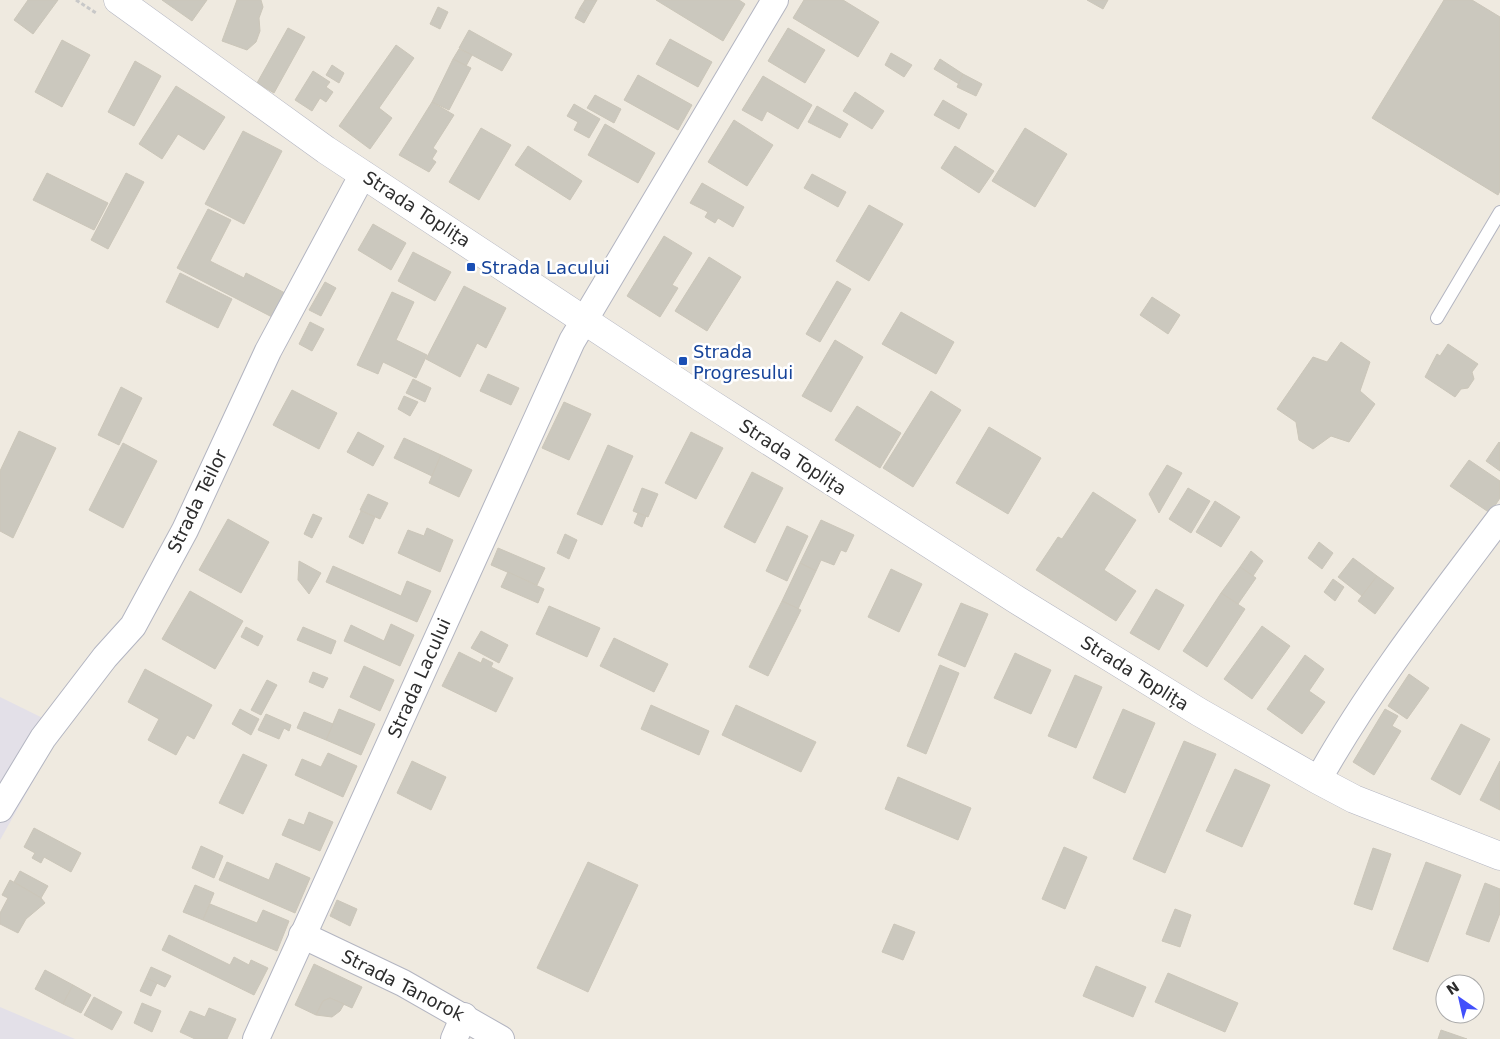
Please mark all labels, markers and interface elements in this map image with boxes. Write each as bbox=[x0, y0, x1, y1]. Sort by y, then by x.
street label: Strada Toplița bbox=[359, 167, 475, 251]
place label: Strada Lacului bbox=[481, 257, 610, 278]
marker: Strada Lacului bbox=[465, 261, 477, 273]
place label: Strada Progresului bbox=[693, 341, 793, 383]
marker: Strada Progresului bbox=[677, 355, 689, 367]
street label: Strada Toplița bbox=[735, 415, 851, 499]
street label: Strada Teilor bbox=[163, 445, 231, 556]
street label: Strada Lacului bbox=[383, 615, 455, 741]
street label: Strada Toplița bbox=[1077, 631, 1193, 715]
street label: Strada Tanorok bbox=[338, 945, 468, 1025]
north arrow bbox=[1435, 974, 1485, 1024]
text: N bbox=[1443, 978, 1462, 998]

